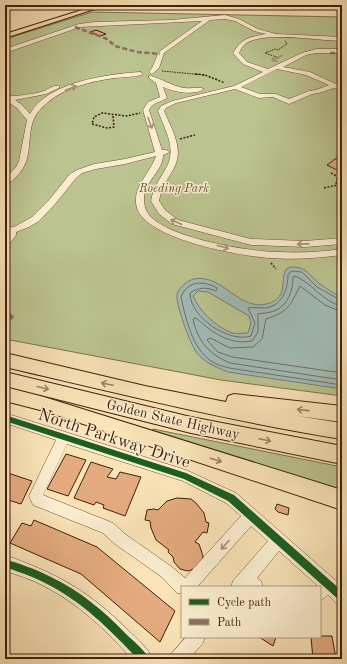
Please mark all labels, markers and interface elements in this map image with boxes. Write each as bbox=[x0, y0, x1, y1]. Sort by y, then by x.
one-way arrow bbox=[271, 55, 283, 63]
one-way arrow bbox=[65, 83, 77, 91]
one-way arrow bbox=[146, 116, 154, 128]
park label: Roeding Park bbox=[138, 183, 209, 195]
one-way arrow bbox=[171, 217, 183, 225]
one-way arrow bbox=[297, 240, 310, 248]
one-way arrow bbox=[216, 244, 229, 252]
one-way arrow bbox=[101, 380, 114, 388]
one-way arrow bbox=[36, 385, 49, 393]
street label: Golden State Highway bbox=[105, 398, 242, 442]
street label: North Parkway Drive bbox=[36, 406, 192, 472]
one-way arrow bbox=[297, 407, 310, 414]
one-way arrow bbox=[258, 437, 271, 445]
one-way arrow bbox=[209, 457, 222, 464]
one-way arrow bbox=[221, 540, 230, 550]
legend bbox=[181, 586, 321, 638]
text: Cycle path bbox=[217, 597, 272, 609]
text: Path bbox=[217, 617, 242, 629]

